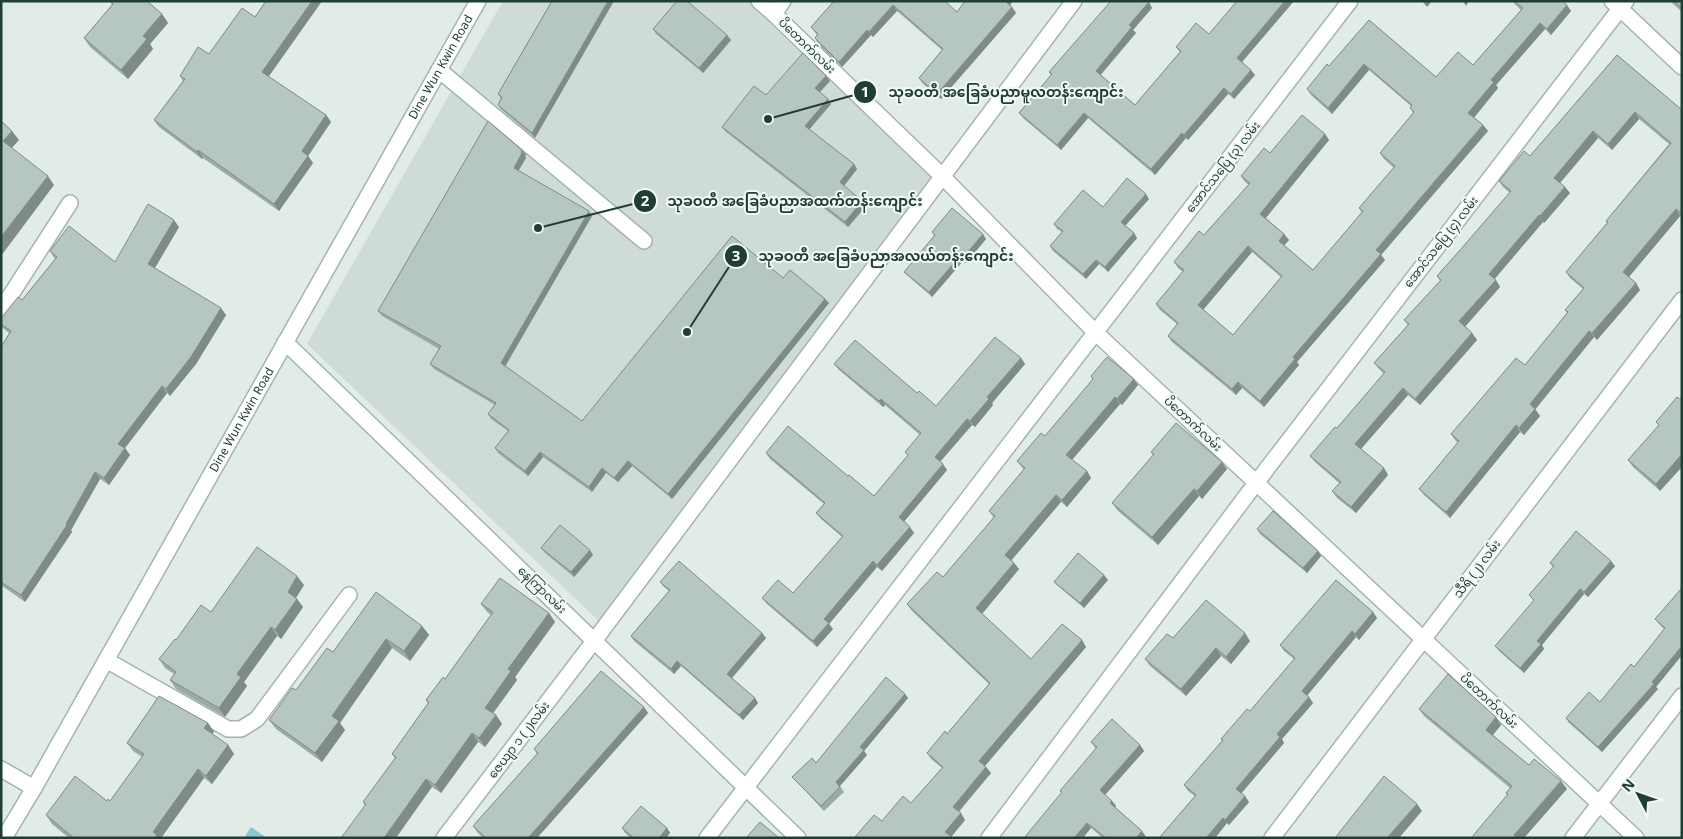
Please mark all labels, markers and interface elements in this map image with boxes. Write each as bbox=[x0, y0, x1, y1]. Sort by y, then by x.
street label: Dine Wun Kwin Road bbox=[404, 11, 477, 122]
street label: ပိတောက်လမ်း bbox=[775, 14, 840, 77]
callout: သုခဝတီ အခြေခံပညာမူလတန်းကျောင်း bbox=[853, 77, 1133, 106]
text: 1 bbox=[861, 81, 869, 101]
text: သုခဝတီ အခြေခံပညာမူလတန်းကျောင်း bbox=[888, 82, 1124, 104]
street label: အောင်သပြေ (၃) လမ်း bbox=[1181, 117, 1265, 217]
callout: သုခဝတီ အခြေခံပညာအထက်တန်းကျောင်း bbox=[632, 187, 932, 216]
text: 2 bbox=[641, 190, 650, 210]
text: သုခဝတီ အခြေခံပညာအထက်တန်းကျောင်း bbox=[667, 191, 923, 213]
street label: အောင်သပြေ (၄) လမ်း bbox=[1399, 192, 1483, 292]
callout: သုခဝတီ အခြေခံပညာအလယ်တန်းကျောင်း bbox=[723, 241, 1024, 270]
text: 3 bbox=[732, 245, 740, 265]
text: သုခဝတီ အခြေခံပညာအလယ်တန်းကျောင်း bbox=[758, 246, 1014, 268]
street label: Dine Wun Kwin Road bbox=[205, 364, 278, 475]
street label: ပိတောက်လမ်း bbox=[1161, 392, 1226, 455]
street label: သီရိ (၂) လမ်း bbox=[1449, 536, 1506, 603]
street label: နေကြာလမ်း bbox=[513, 562, 570, 619]
street label: ပိတောက်လမ်း bbox=[1457, 669, 1522, 732]
street label: ဇေယျာ ၁ (၂)လမ်း bbox=[484, 698, 555, 783]
north arrow bbox=[1613, 769, 1663, 819]
text: N bbox=[1617, 775, 1639, 796]

